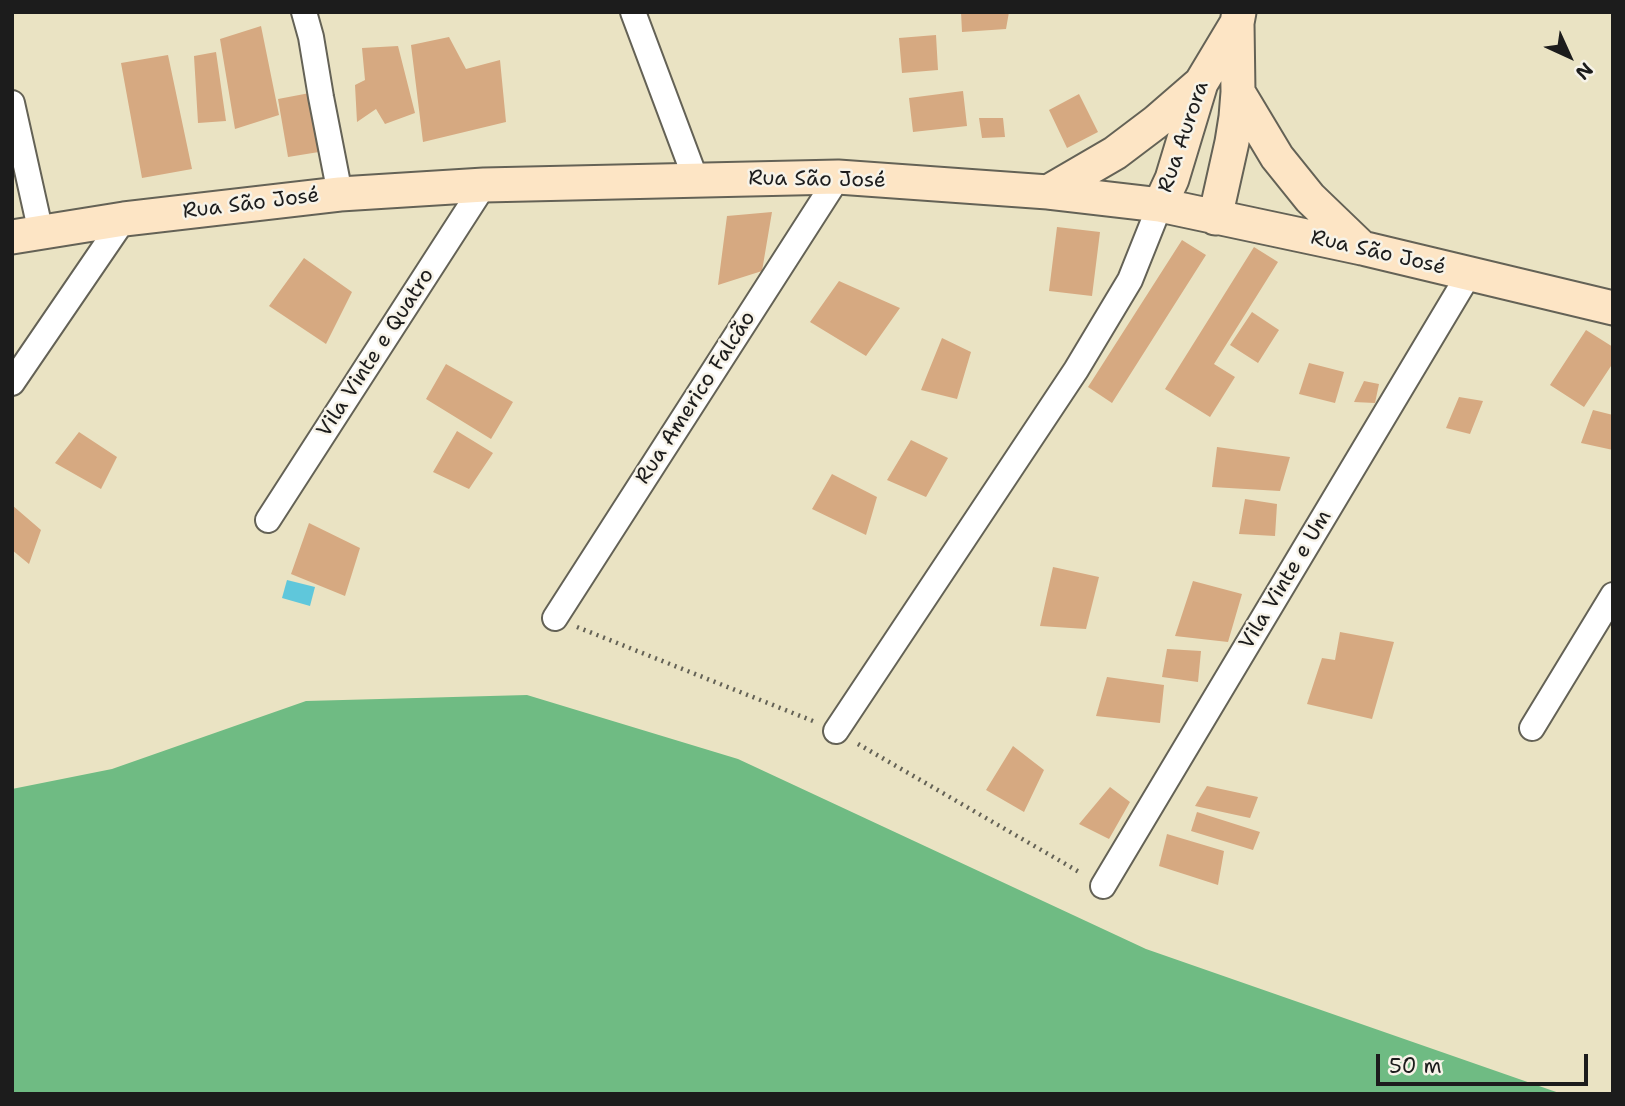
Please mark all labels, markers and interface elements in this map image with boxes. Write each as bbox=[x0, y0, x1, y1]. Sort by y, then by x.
north arrow bbox=[1534, 21, 1604, 91]
text: N bbox=[1570, 57, 1598, 85]
street label: Rua Aurora bbox=[1153, 78, 1215, 196]
street label: Rua São José bbox=[748, 166, 886, 194]
street label: Rua São José bbox=[181, 183, 321, 225]
street label: Rua São José bbox=[1308, 225, 1448, 281]
street label: Vila Vinte e Quatro bbox=[312, 264, 440, 442]
street label: Rua Americo Falcão bbox=[631, 307, 761, 489]
street label: Vila Vinte e Um bbox=[1235, 506, 1337, 654]
scale bar bbox=[1380, 1040, 1592, 1084]
text: 50 m bbox=[1389, 1052, 1442, 1080]

